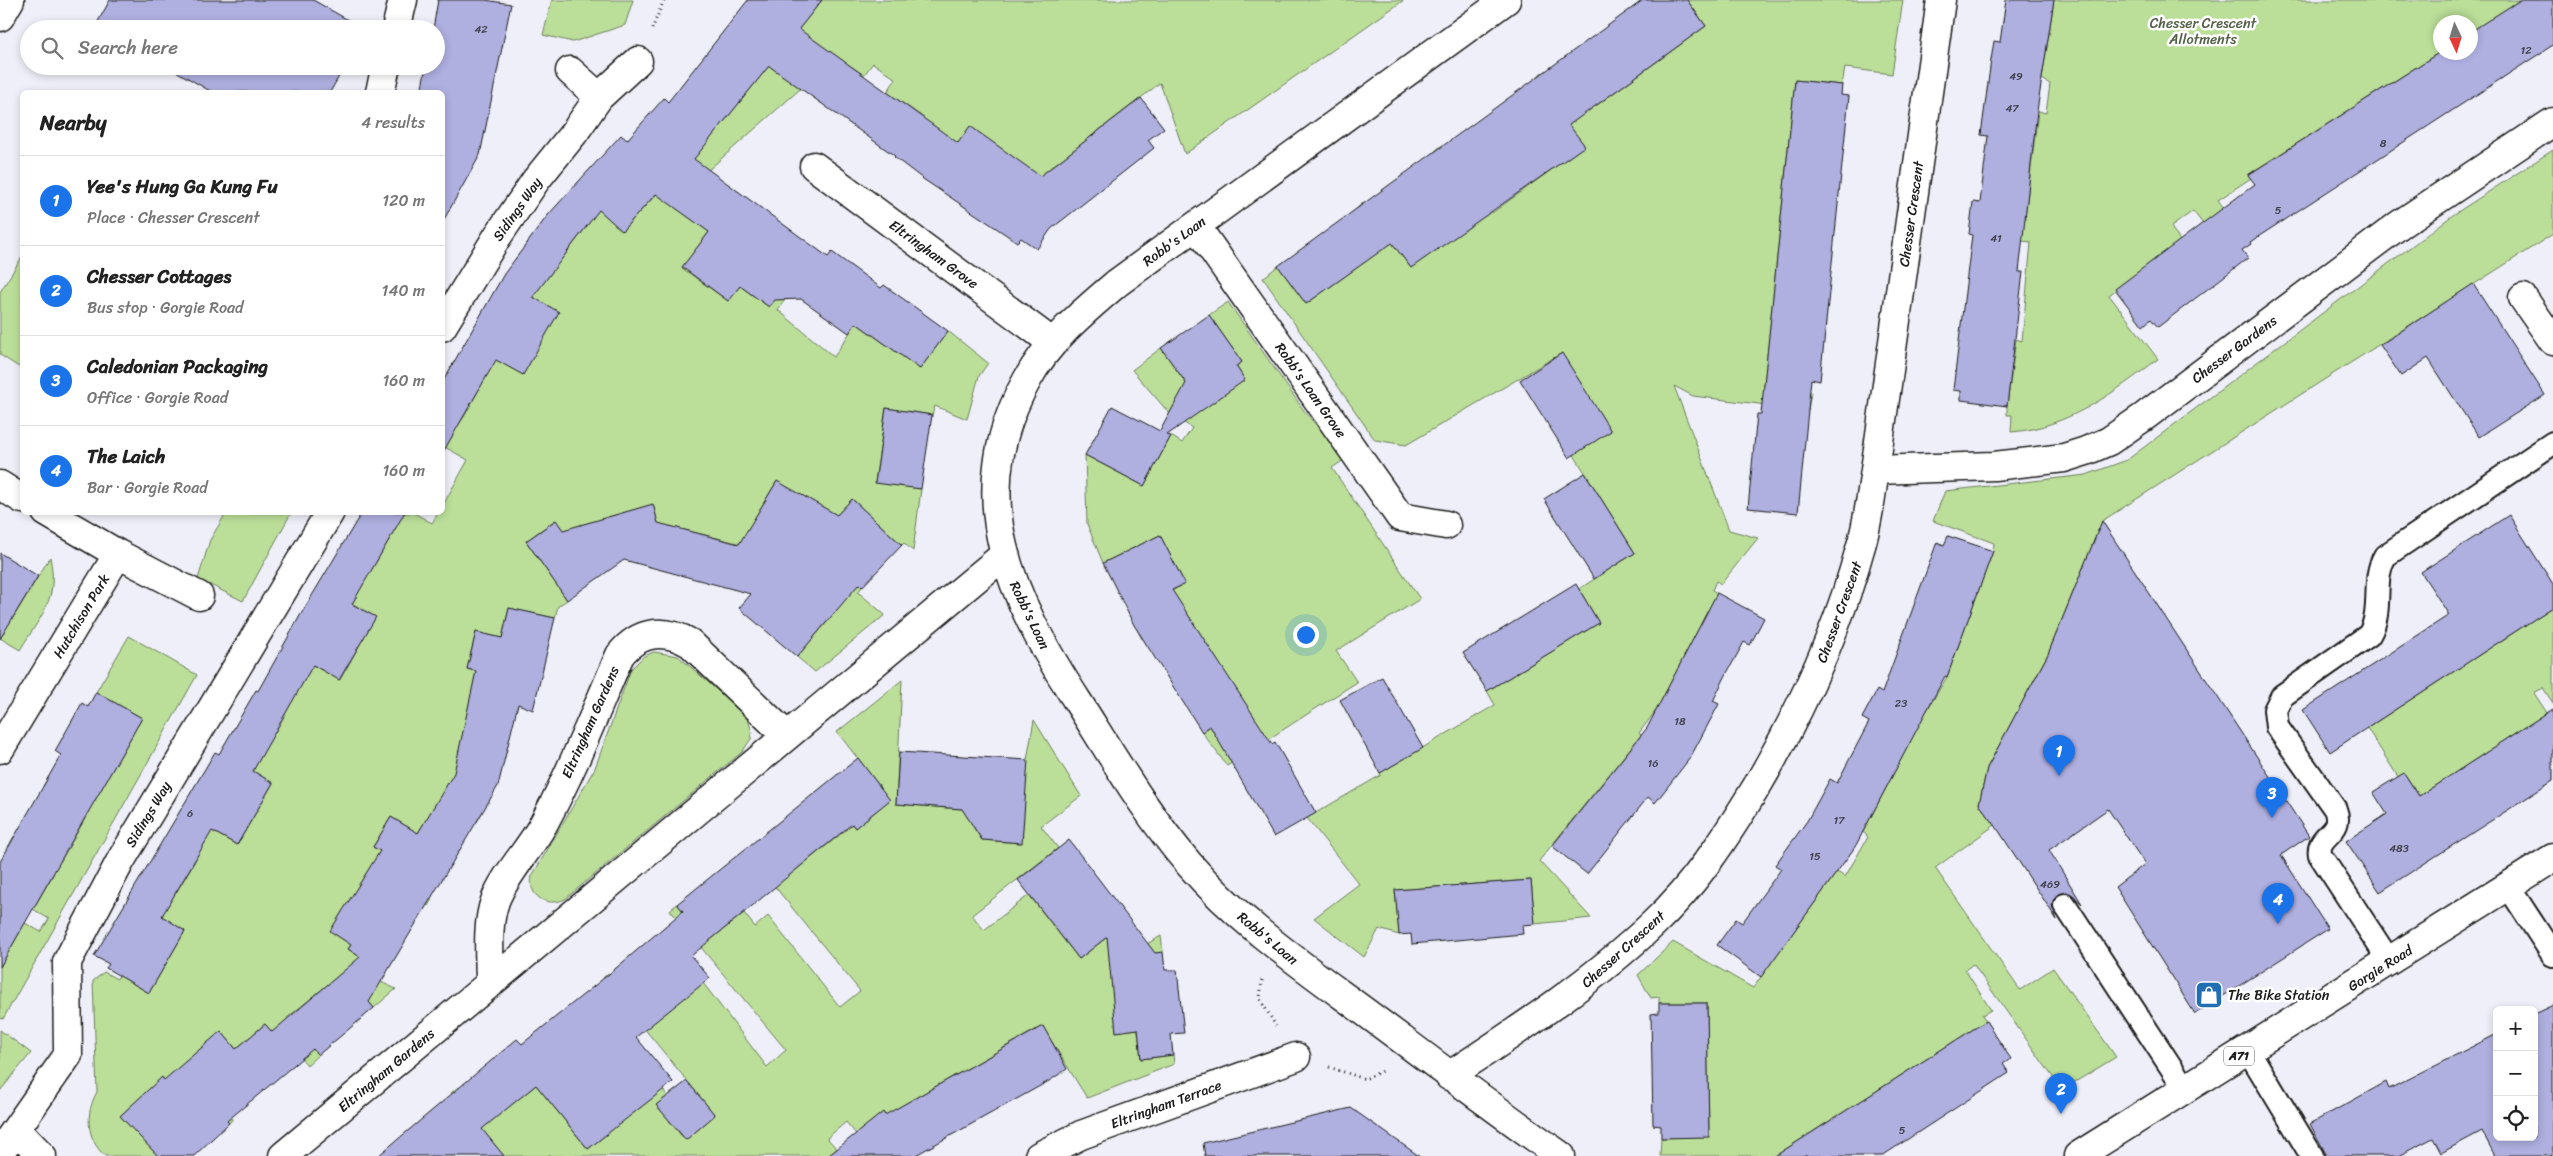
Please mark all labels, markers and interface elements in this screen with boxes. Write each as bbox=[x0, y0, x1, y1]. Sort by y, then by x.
park label: Chesser Crescent Allotments bbox=[2150, 11, 2258, 52]
north arrow bbox=[2433, 15, 2478, 60]
search box bbox=[20, 20, 445, 75]
house number: 42 bbox=[474, 20, 488, 39]
text: Search here bbox=[78, 31, 178, 64]
icon: search bbox=[38, 34, 66, 62]
house number: 12 bbox=[2520, 41, 2532, 60]
house number: 49 bbox=[2009, 67, 2023, 86]
house number: 47 bbox=[2005, 99, 2019, 118]
text: Nearby bbox=[40, 104, 106, 142]
text: 4 results bbox=[361, 108, 425, 137]
house number: 8 bbox=[2380, 134, 2387, 153]
street label: Chesser Crescent bbox=[1892, 158, 1931, 268]
text: Yee's Hung Ga Kung Fu bbox=[87, 170, 278, 203]
street label: Sidings Way bbox=[486, 171, 549, 247]
text: 1 bbox=[53, 186, 59, 215]
text: 120 m bbox=[382, 186, 425, 215]
house number: 5 bbox=[2275, 201, 2282, 220]
text: Place · Chesser Crescent bbox=[87, 203, 260, 232]
street label: Robb's Loan bbox=[1137, 209, 1212, 273]
street label: Eltringham Grove bbox=[883, 213, 984, 296]
house number: 41 bbox=[1990, 229, 2002, 248]
text: Chesser Cottages bbox=[87, 260, 231, 293]
text: 2 bbox=[51, 276, 61, 305]
text: 140 m bbox=[382, 276, 425, 305]
text: Bus stop · Gorgie Road bbox=[87, 293, 244, 322]
street label: Chesser Gardens bbox=[2186, 308, 2283, 390]
street label: Robb's Loan Grove bbox=[1268, 337, 1353, 443]
text: Caledonian Packaging bbox=[87, 350, 268, 383]
text: 3 bbox=[52, 366, 60, 395]
text: 160 m bbox=[382, 366, 425, 395]
text: Office · Gorgie Road bbox=[87, 383, 228, 412]
text: The Laich bbox=[87, 440, 165, 473]
text: 4 bbox=[51, 456, 61, 485]
text: 160 m bbox=[382, 456, 425, 485]
text: Bar · Gorgie Road bbox=[87, 473, 208, 502]
street label: Chesser Crescent bbox=[1810, 557, 1870, 666]
street label: Hutchison Park bbox=[46, 569, 117, 663]
street label: Robb's Loan bbox=[1002, 577, 1057, 654]
your location bbox=[1293, 622, 1319, 648]
street label: Eltringham Gardens bbox=[554, 661, 627, 783]
house number: 23 bbox=[1895, 694, 1907, 713]
house number: 18 bbox=[1674, 712, 1686, 731]
pin: 1 bbox=[2043, 735, 2075, 776]
house number: 16 bbox=[1648, 754, 1658, 773]
street label: Sidings Way bbox=[119, 776, 178, 852]
pin: 3 bbox=[2256, 777, 2288, 818]
house number: 6 bbox=[187, 804, 193, 823]
house number: 17 bbox=[1834, 811, 1845, 830]
house number: 483 bbox=[2389, 839, 2409, 858]
house number: 15 bbox=[1809, 847, 1821, 866]
house number: 469 bbox=[2040, 875, 2060, 894]
pin: 4 bbox=[2262, 883, 2294, 924]
street label: Chesser Crescent bbox=[1575, 904, 1672, 994]
street label: Robb's Loan bbox=[1231, 905, 1304, 972]
street label: Gorgie Road bbox=[2343, 938, 2419, 998]
shop icon: The Bike Station bbox=[2194, 980, 2224, 1010]
place label: The Bike Station bbox=[2228, 983, 2330, 1008]
map controls bbox=[2493, 1006, 2538, 1141]
button: + bbox=[2493, 1006, 2538, 1051]
street label: Eltringham Gardens bbox=[332, 1022, 441, 1119]
road number: A71 bbox=[2224, 1046, 2254, 1066]
button: − bbox=[2493, 1051, 2538, 1096]
street label: Eltringham Terrace bbox=[1107, 1073, 1225, 1136]
pin: 2 bbox=[2045, 1073, 2077, 1114]
button: locate bbox=[2493, 1096, 2538, 1141]
house number: 5 bbox=[1899, 1121, 1906, 1140]

